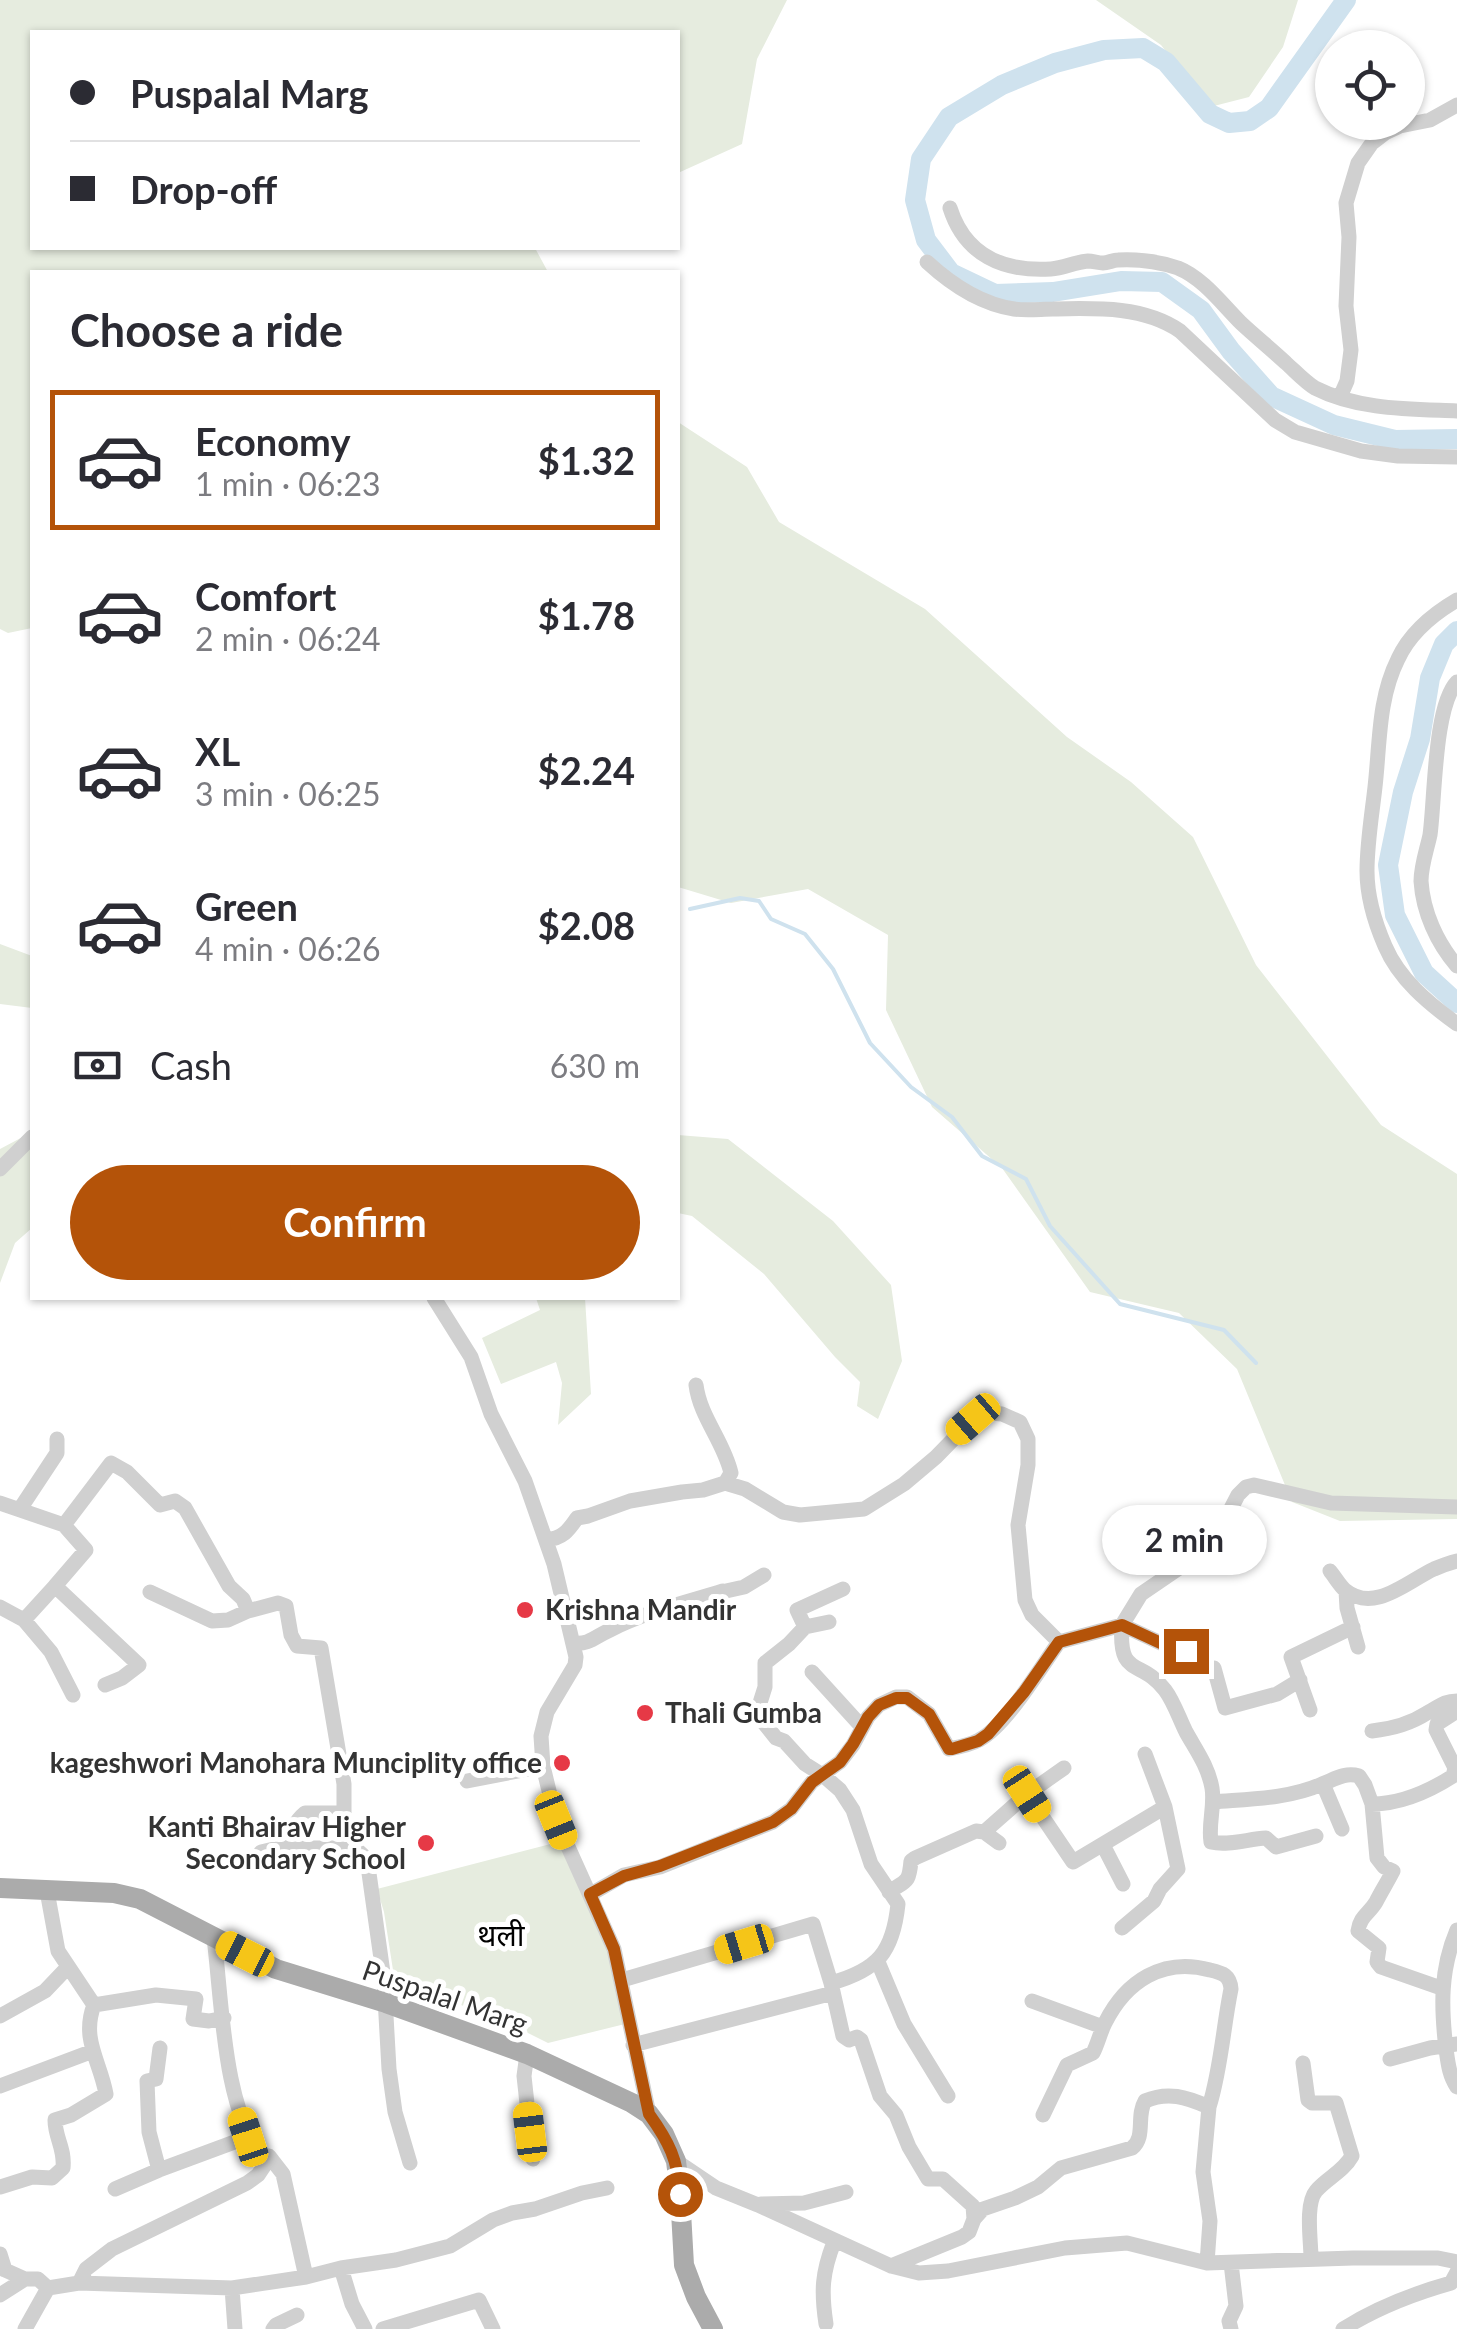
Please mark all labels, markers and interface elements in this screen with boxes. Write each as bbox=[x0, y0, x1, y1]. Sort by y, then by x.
map controls bbox=[1315, 30, 1425, 140]
button: locate bbox=[1315, 30, 1425, 140]
text: Puspalal Marg bbox=[130, 70, 369, 116]
text: Drop-off bbox=[130, 166, 277, 212]
text: Choose a ride bbox=[70, 303, 343, 357]
icon: car bbox=[75, 415, 165, 505]
text: Economy bbox=[195, 418, 350, 464]
text: $1.32 bbox=[538, 437, 635, 483]
text: 1 min · 06:23 bbox=[195, 464, 381, 503]
icon: car bbox=[75, 570, 165, 660]
text: Comfort bbox=[195, 573, 336, 619]
text: $1.78 bbox=[538, 592, 635, 638]
text: 2 min · 06:24 bbox=[195, 619, 381, 658]
icon: car bbox=[75, 725, 165, 815]
text: XL bbox=[195, 728, 240, 774]
text: $2.24 bbox=[538, 747, 635, 793]
text: 3 min · 06:25 bbox=[195, 774, 381, 813]
icon: car bbox=[75, 880, 165, 970]
text: Green bbox=[195, 883, 298, 929]
text: $2.08 bbox=[538, 902, 635, 948]
text: 4 min · 06:26 bbox=[195, 929, 381, 968]
icon: cash bbox=[70, 1038, 125, 1093]
text: Cash bbox=[150, 1042, 232, 1088]
text: 630 m bbox=[550, 1046, 640, 1085]
button: Confirm bbox=[70, 1165, 640, 1280]
car bbox=[941, 1388, 1005, 1450]
callout: 2 min bbox=[1104, 1506, 1268, 1576]
text: 2 min bbox=[1145, 1520, 1224, 1559]
place label: Krishna Mandir bbox=[545, 1592, 737, 1626]
marker: Krishna Mandir bbox=[514, 1599, 536, 1621]
route end bbox=[1164, 1629, 1209, 1674]
place label: Thali Gumba bbox=[665, 1695, 822, 1729]
marker: Thali Gumba bbox=[634, 1702, 656, 1724]
place label: kageshwori Manohara Munciplity office bbox=[50, 1745, 542, 1779]
marker: kageshwori Manohara Munciplity office bbox=[551, 1752, 573, 1774]
car bbox=[998, 1761, 1056, 1827]
car bbox=[531, 1787, 581, 1853]
place label: Kanti Bhairav Higher Secondary School bbox=[147, 1809, 407, 1875]
marker: Kanti Bhairav Higher Secondary School bbox=[415, 1832, 437, 1854]
district label: थली bbox=[477, 1916, 526, 1952]
car bbox=[711, 1921, 777, 1967]
car bbox=[211, 1927, 279, 1981]
street label: Puspalal Marg bbox=[358, 1952, 532, 2040]
car bbox=[511, 2100, 549, 2164]
car bbox=[224, 2104, 272, 2170]
route start bbox=[658, 2172, 703, 2217]

